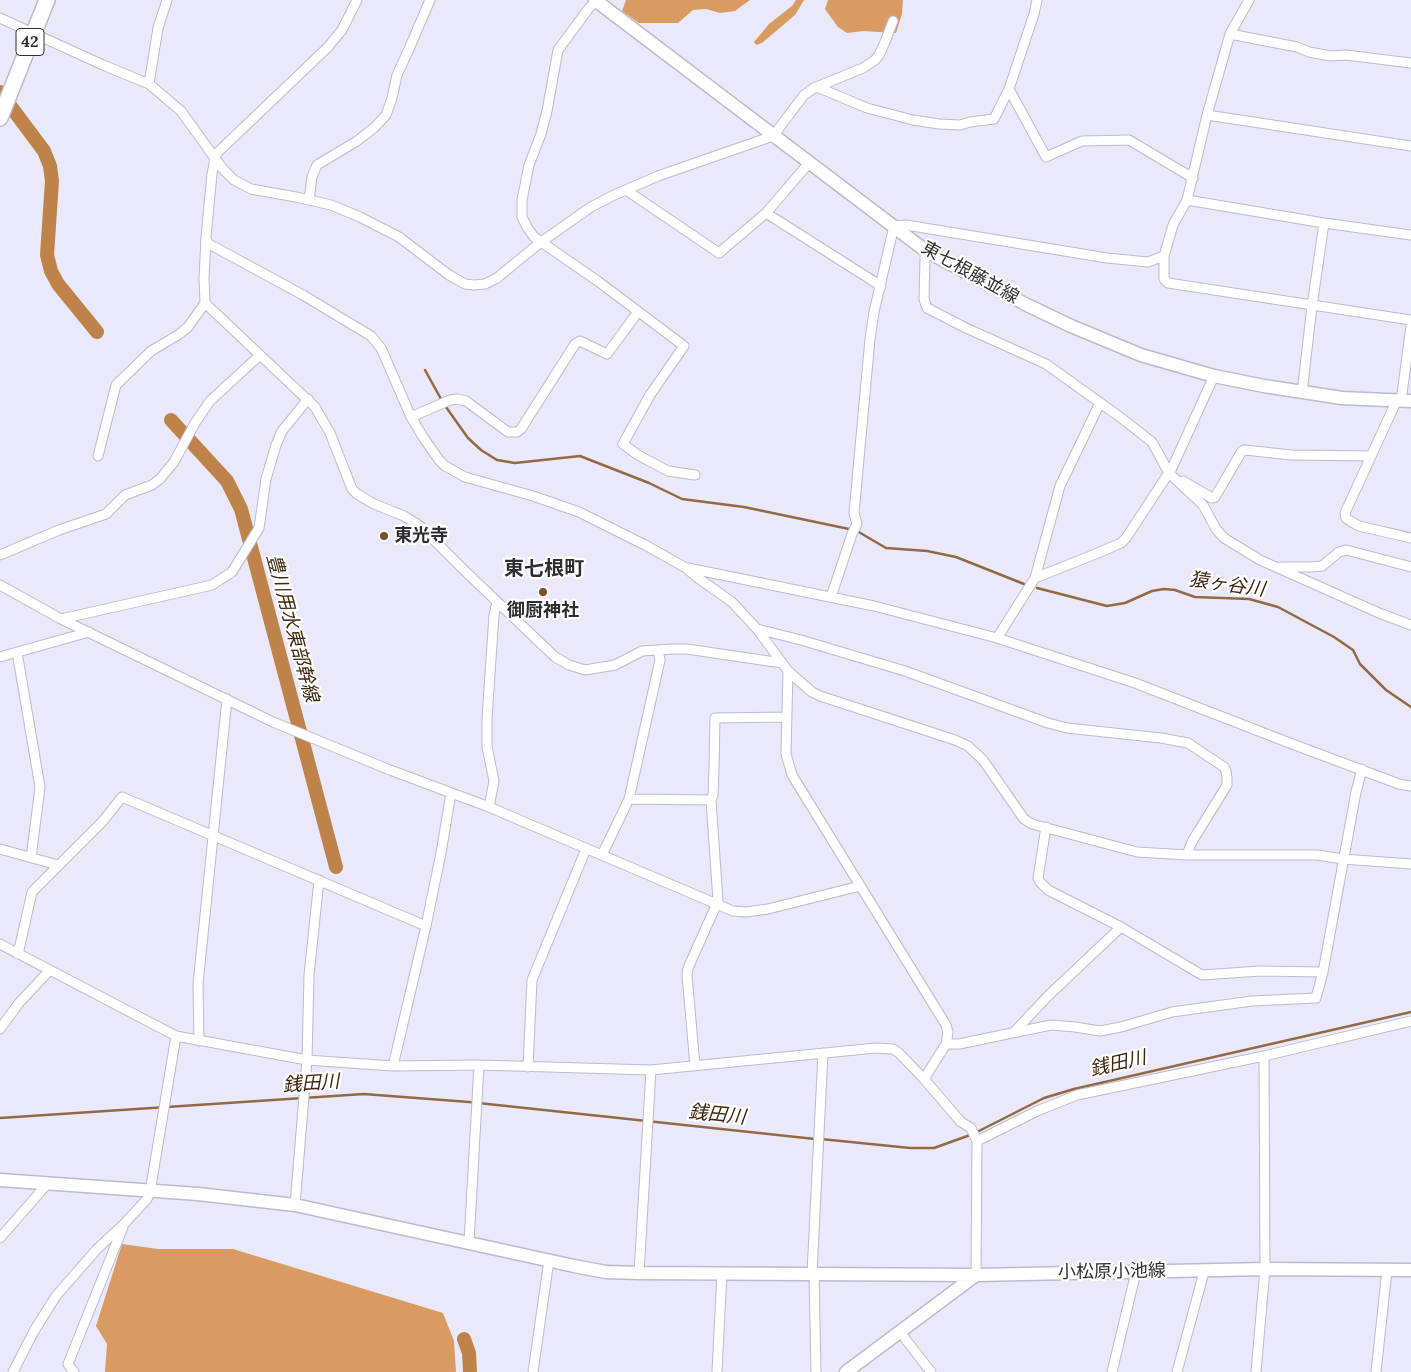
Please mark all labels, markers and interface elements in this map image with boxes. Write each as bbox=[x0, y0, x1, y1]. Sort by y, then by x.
road number: 42 bbox=[16, 28, 44, 56]
street label: 東七根藤並線 bbox=[918, 237, 1022, 309]
place label: 東光寺 bbox=[394, 525, 448, 547]
marker: 東光寺 bbox=[378, 530, 390, 542]
water label: 豊川用水東部幹線 bbox=[261, 552, 323, 704]
district label: 東七根町 bbox=[504, 557, 584, 581]
water label: 猿ヶ谷川 bbox=[1188, 568, 1266, 602]
marker: 御厨神社 bbox=[537, 586, 549, 598]
place label: 御厨神社 bbox=[507, 600, 579, 622]
water label: 銭田川 bbox=[1088, 1046, 1148, 1082]
water label: 銭田川 bbox=[282, 1071, 340, 1097]
water label: 銭田川 bbox=[687, 1101, 747, 1129]
street label: 小松原小池線 bbox=[1058, 1260, 1166, 1284]

